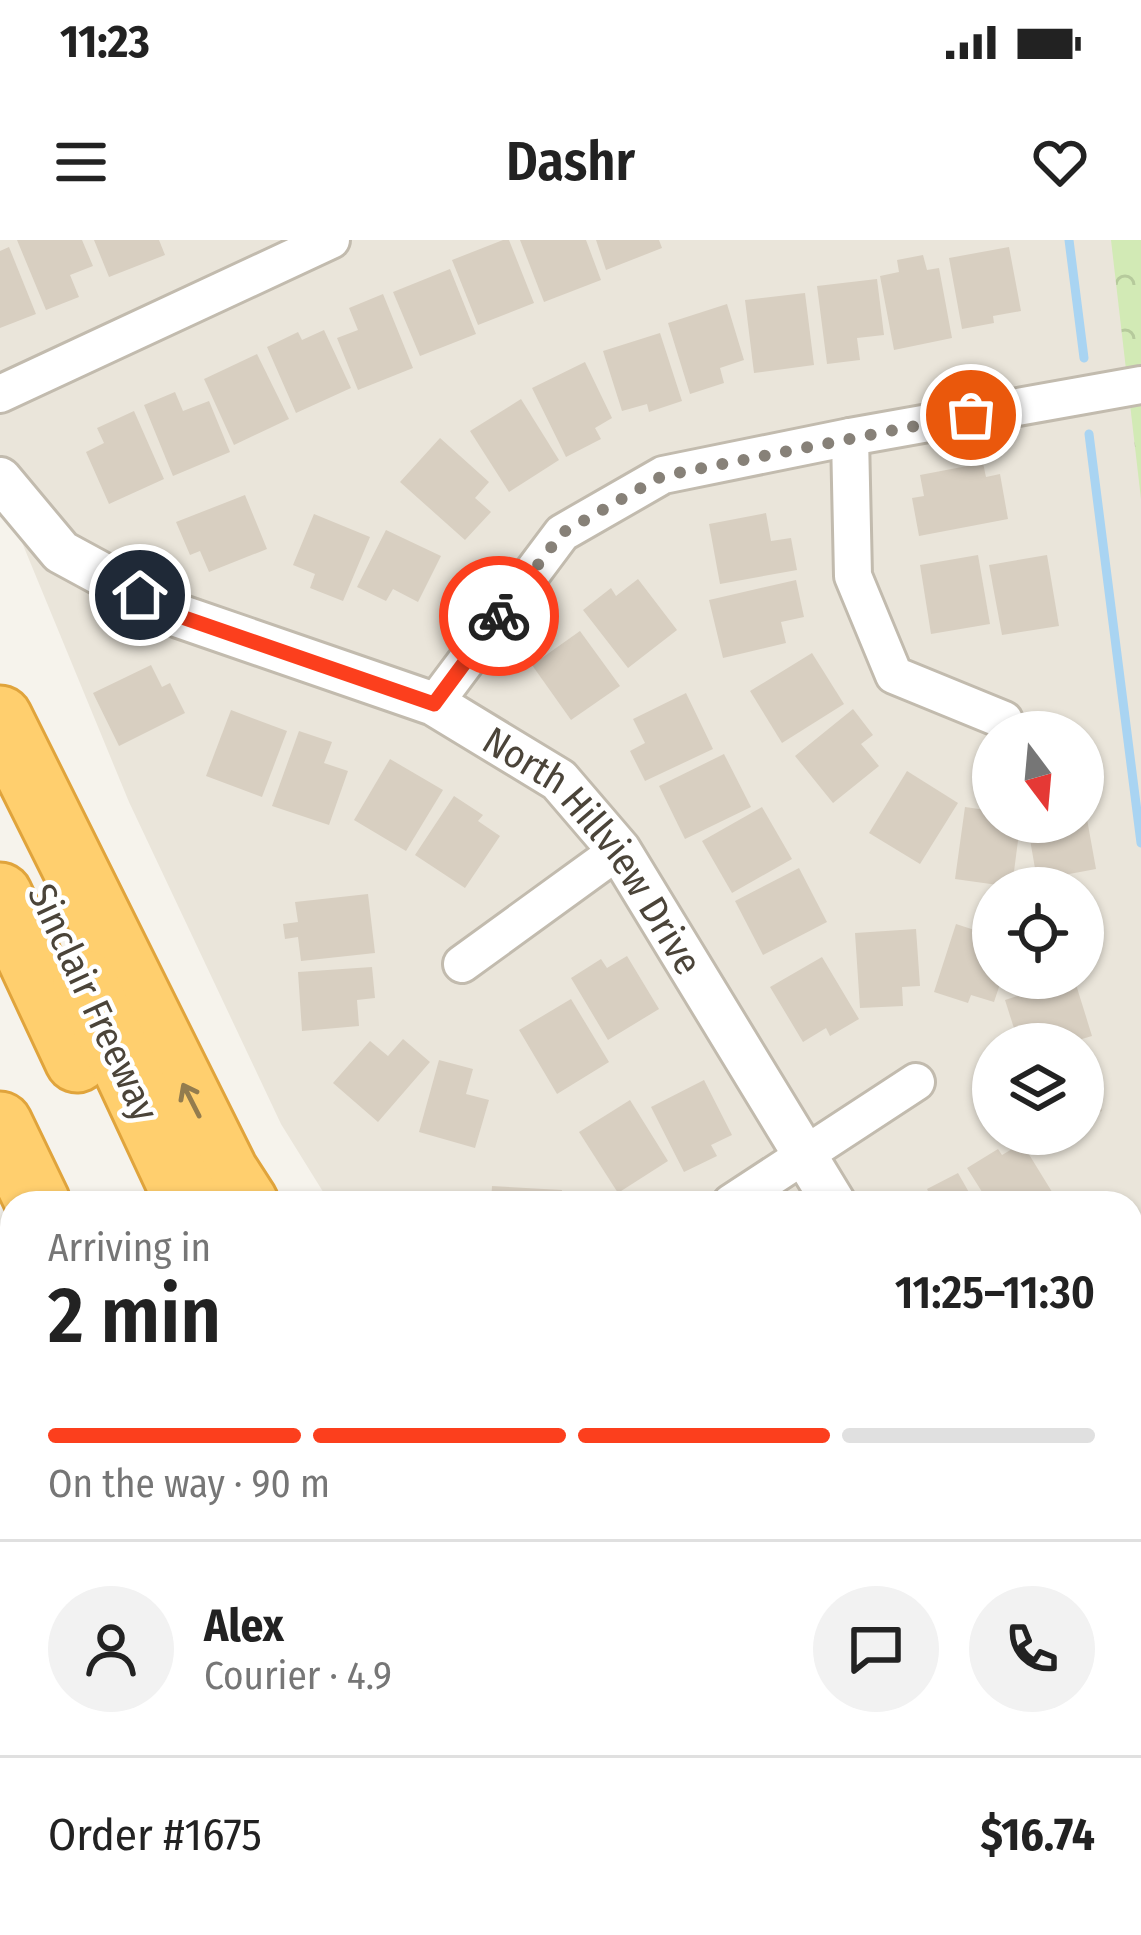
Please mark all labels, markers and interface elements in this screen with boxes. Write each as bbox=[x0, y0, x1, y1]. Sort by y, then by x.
text: 11:23 bbox=[60, 15, 150, 69]
icon: menu bbox=[48, 129, 114, 195]
icon: heart bbox=[1027, 129, 1093, 195]
text: Dashr bbox=[506, 130, 635, 194]
pin bbox=[920, 364, 1022, 466]
icon: bag bbox=[938, 382, 1004, 448]
pin bbox=[89, 544, 191, 646]
courier bbox=[439, 556, 559, 676]
icon: home bbox=[107, 562, 173, 628]
icon: bike bbox=[466, 583, 532, 649]
north arrow bbox=[972, 711, 1104, 843]
map controls bbox=[972, 711, 1104, 1155]
street label: North Hillview Drive bbox=[474, 717, 711, 983]
button: locate bbox=[972, 867, 1104, 999]
street label: Sinclair Freeway bbox=[18, 877, 168, 1129]
button: layers bbox=[972, 1023, 1104, 1155]
one-way arrow bbox=[178, 1083, 201, 1118]
text: Arriving in bbox=[48, 1225, 211, 1271]
text: 11:25–11:30 bbox=[895, 1266, 1095, 1320]
text: 2 min bbox=[48, 1269, 221, 1363]
text: On the way · 90 m bbox=[48, 1461, 330, 1507]
button: person bbox=[48, 1586, 174, 1712]
button: chat bbox=[813, 1586, 939, 1712]
button: phone bbox=[969, 1586, 1095, 1712]
text: Alex bbox=[204, 1599, 284, 1653]
text: Courier · 4.9 bbox=[204, 1653, 392, 1699]
text: Order #1675 bbox=[48, 1808, 262, 1862]
text: $16.74 bbox=[980, 1808, 1095, 1862]

